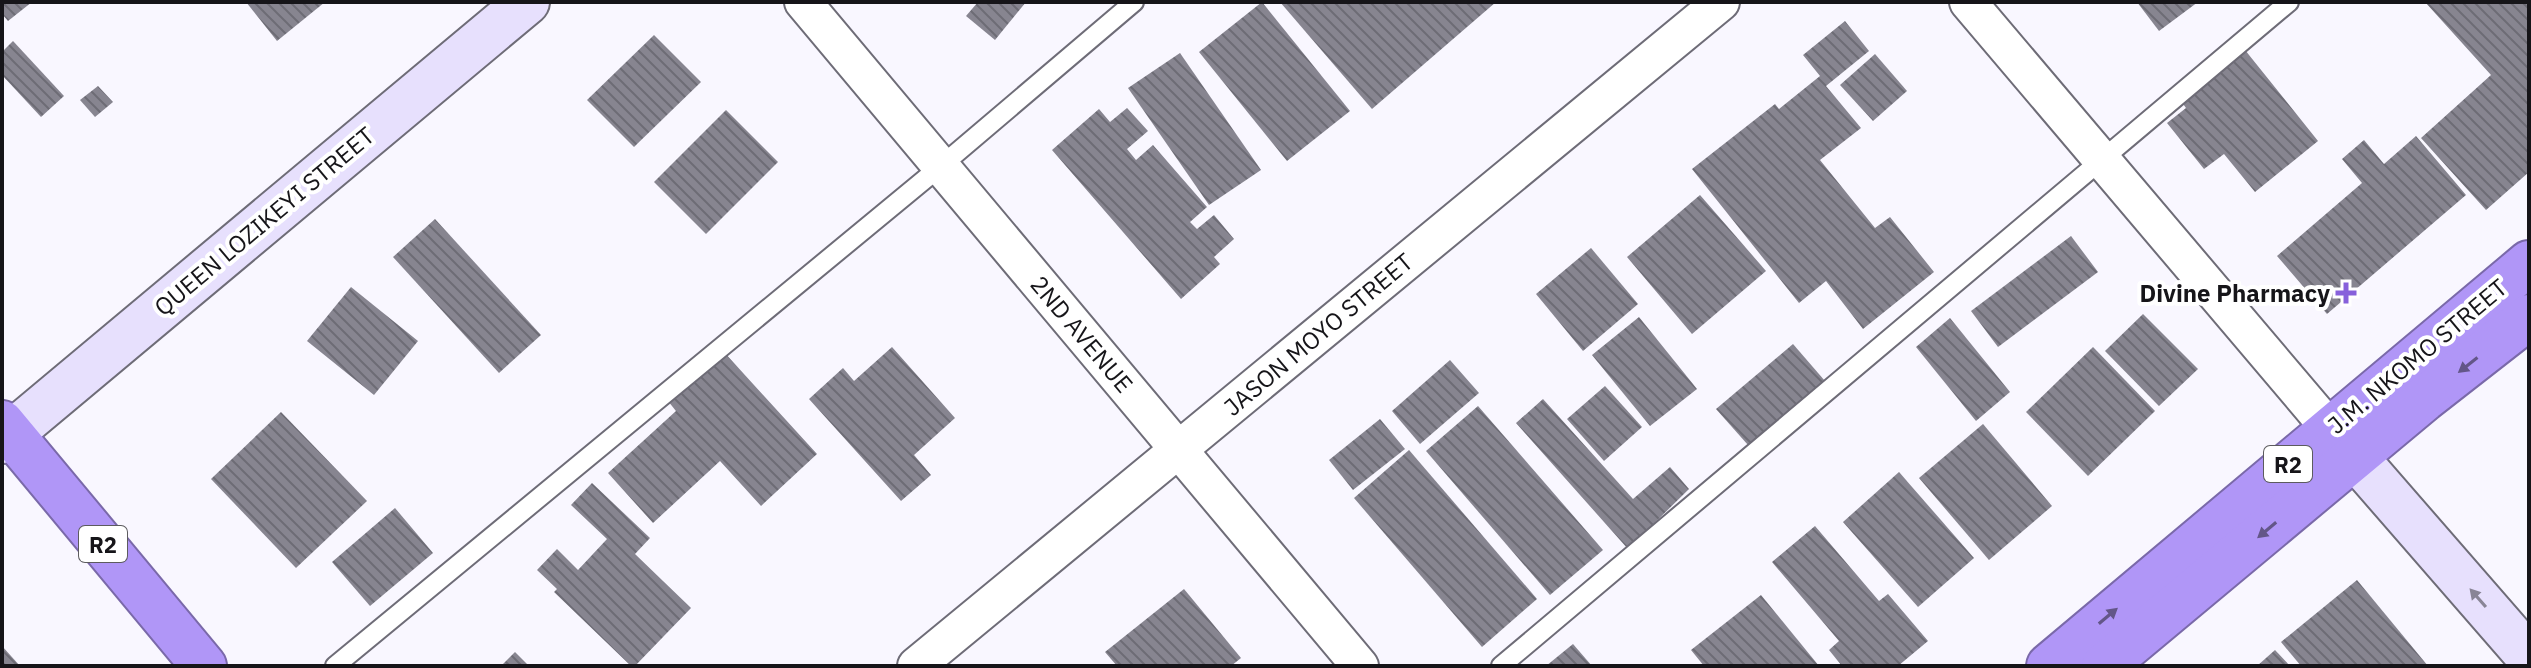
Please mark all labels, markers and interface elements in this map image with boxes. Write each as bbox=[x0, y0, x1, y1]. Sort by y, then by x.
street label: QUEEN LOZIKEYI STREET bbox=[147, 119, 381, 323]
street label: JASON MOYO STREET bbox=[1217, 245, 1419, 423]
street label: 2ND AVENUE bbox=[1024, 269, 1140, 399]
street label: J.M. NKOMO STREET bbox=[2320, 271, 2514, 441]
place label: Divine Pharmacy bbox=[2139, 277, 2330, 309]
marker: Divine Pharmacy bbox=[2337, 284, 2355, 302]
one-way arrow bbox=[2458, 357, 2478, 373]
road number: R2 bbox=[2264, 446, 2312, 482]
one-way arrow bbox=[2257, 521, 2277, 538]
road number: R2 bbox=[79, 526, 127, 562]
one-way arrow bbox=[2469, 588, 2487, 607]
one-way arrow bbox=[2098, 608, 2118, 625]

